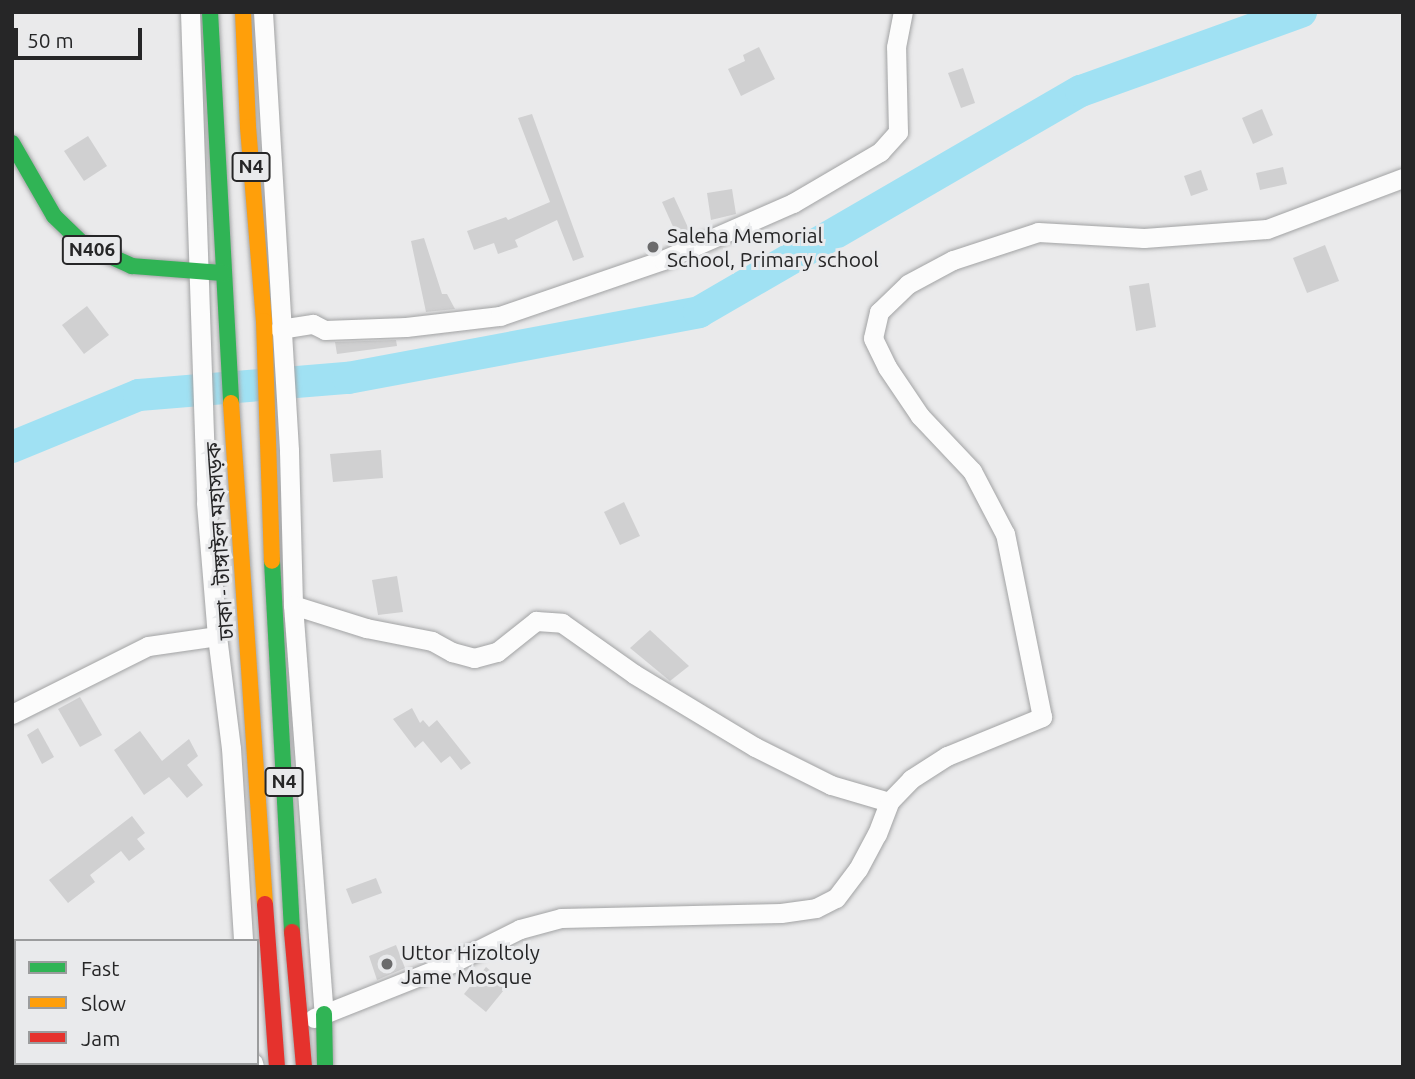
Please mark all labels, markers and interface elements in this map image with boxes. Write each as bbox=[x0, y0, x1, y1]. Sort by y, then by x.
scale bar bbox=[18, 14, 145, 58]
text: 50 m bbox=[27, 28, 74, 52]
road number: N4 bbox=[230, 152, 272, 182]
place label: Saleha Memorial School, Primary school bbox=[667, 222, 879, 272]
road number: N406 bbox=[60, 234, 124, 266]
marker: Saleha Memorial School, Primary school bbox=[645, 239, 661, 255]
street label: ঢাকা - টাঙ্গাইল মহাসড়ক bbox=[200, 441, 238, 641]
road number: N4 bbox=[263, 766, 305, 797]
legend bbox=[14, 939, 259, 1065]
place label: Uttor Hizoltoly Jame Mosque bbox=[401, 939, 540, 989]
text: Fast bbox=[81, 956, 119, 980]
marker: Uttor Hizoltoly Jame Mosque bbox=[379, 956, 395, 972]
text: Slow bbox=[81, 991, 126, 1015]
text: Jam bbox=[81, 1026, 120, 1050]

